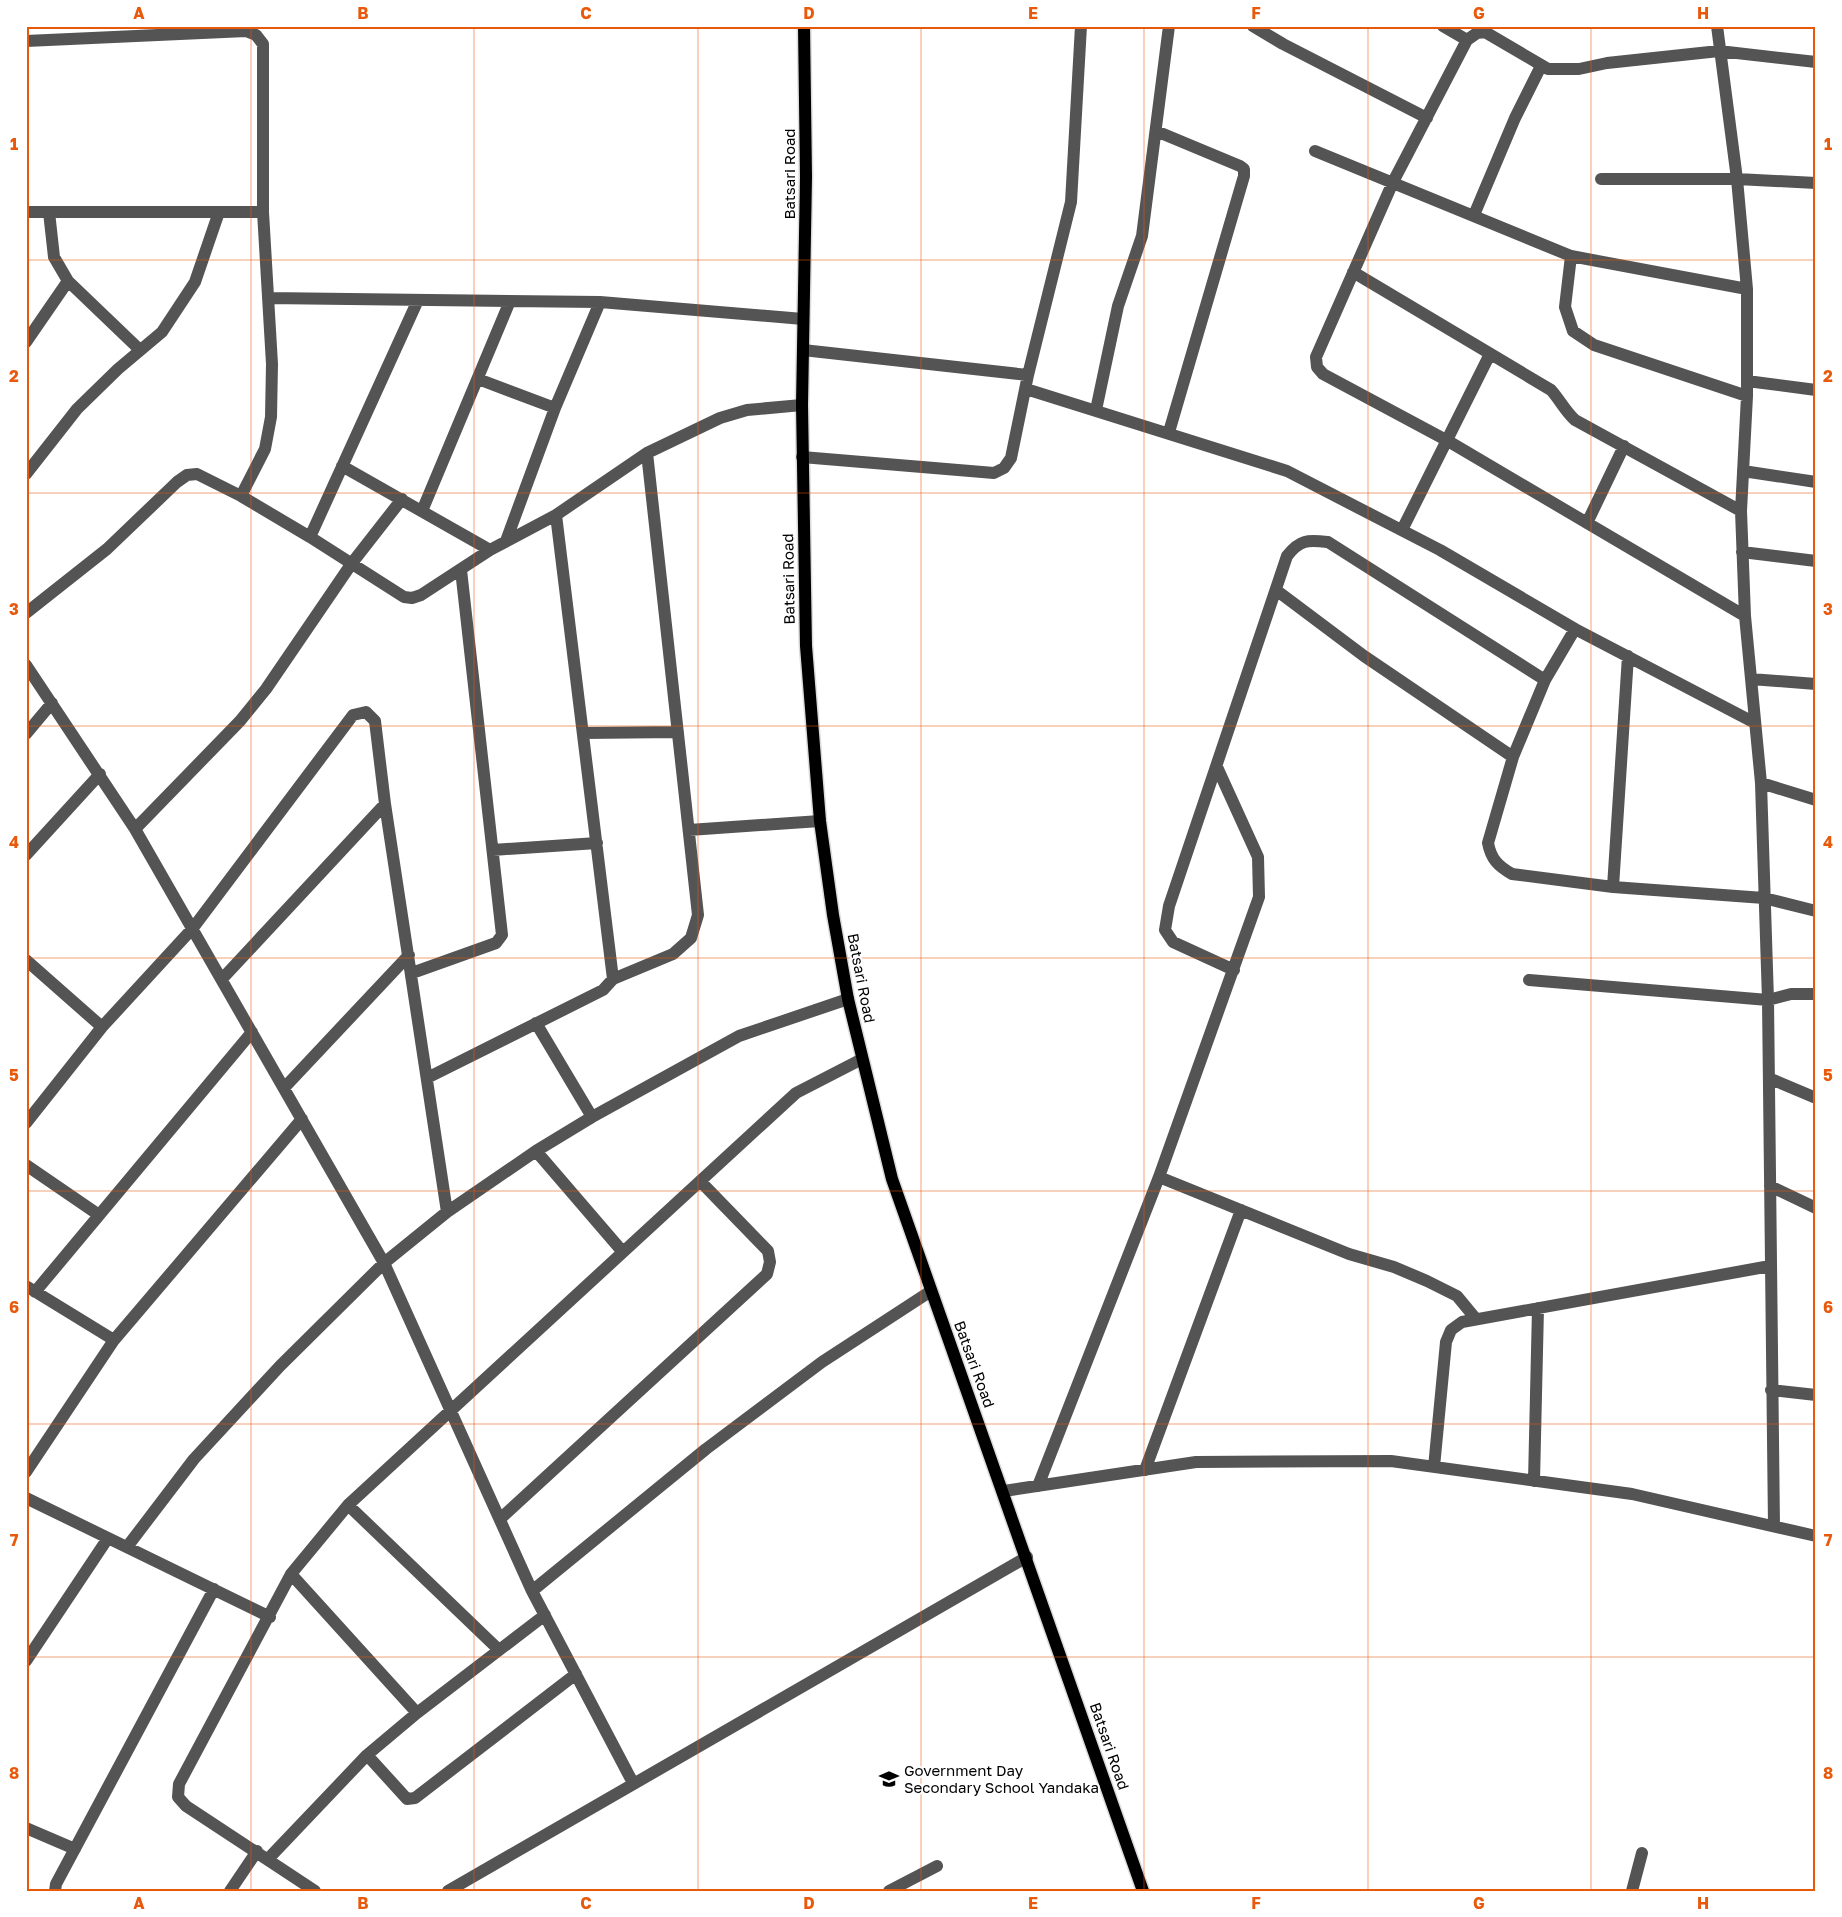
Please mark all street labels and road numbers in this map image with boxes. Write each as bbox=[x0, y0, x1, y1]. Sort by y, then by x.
street label: Batsari Road bbox=[780, 128, 798, 220]
street label: Batsari Road bbox=[778, 533, 798, 625]
street label: Batsari Road bbox=[844, 932, 880, 1024]
street label: Batsari Road bbox=[951, 1318, 999, 1410]
street label: Batsari Road bbox=[1087, 1700, 1133, 1792]

